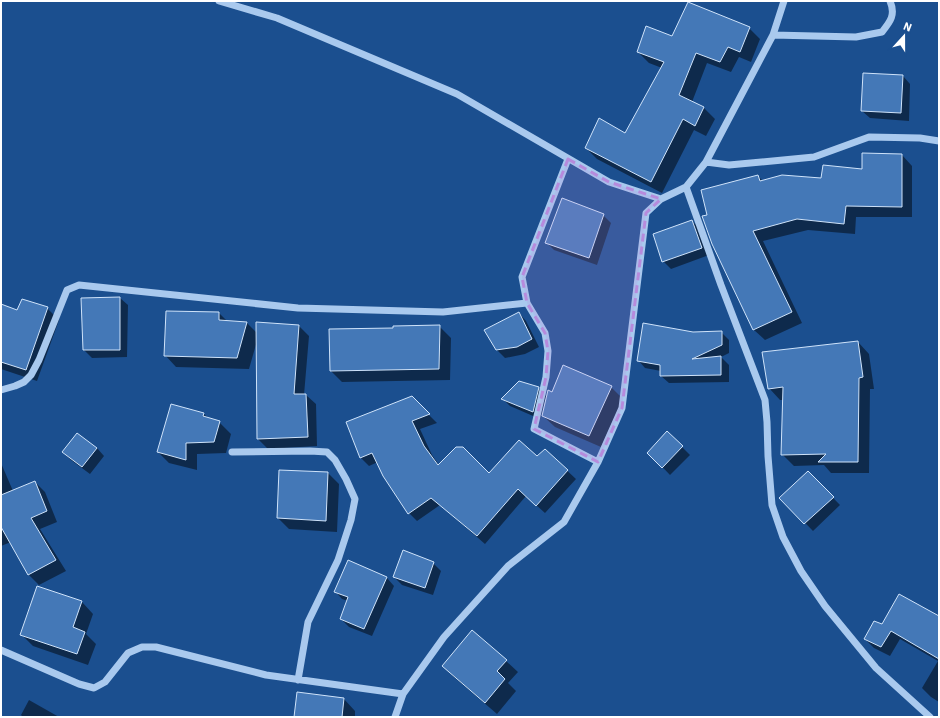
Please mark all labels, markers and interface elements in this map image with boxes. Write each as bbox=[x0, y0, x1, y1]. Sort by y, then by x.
north arrow bbox=[884, 16, 924, 56]
text: N bbox=[901, 19, 914, 35]

